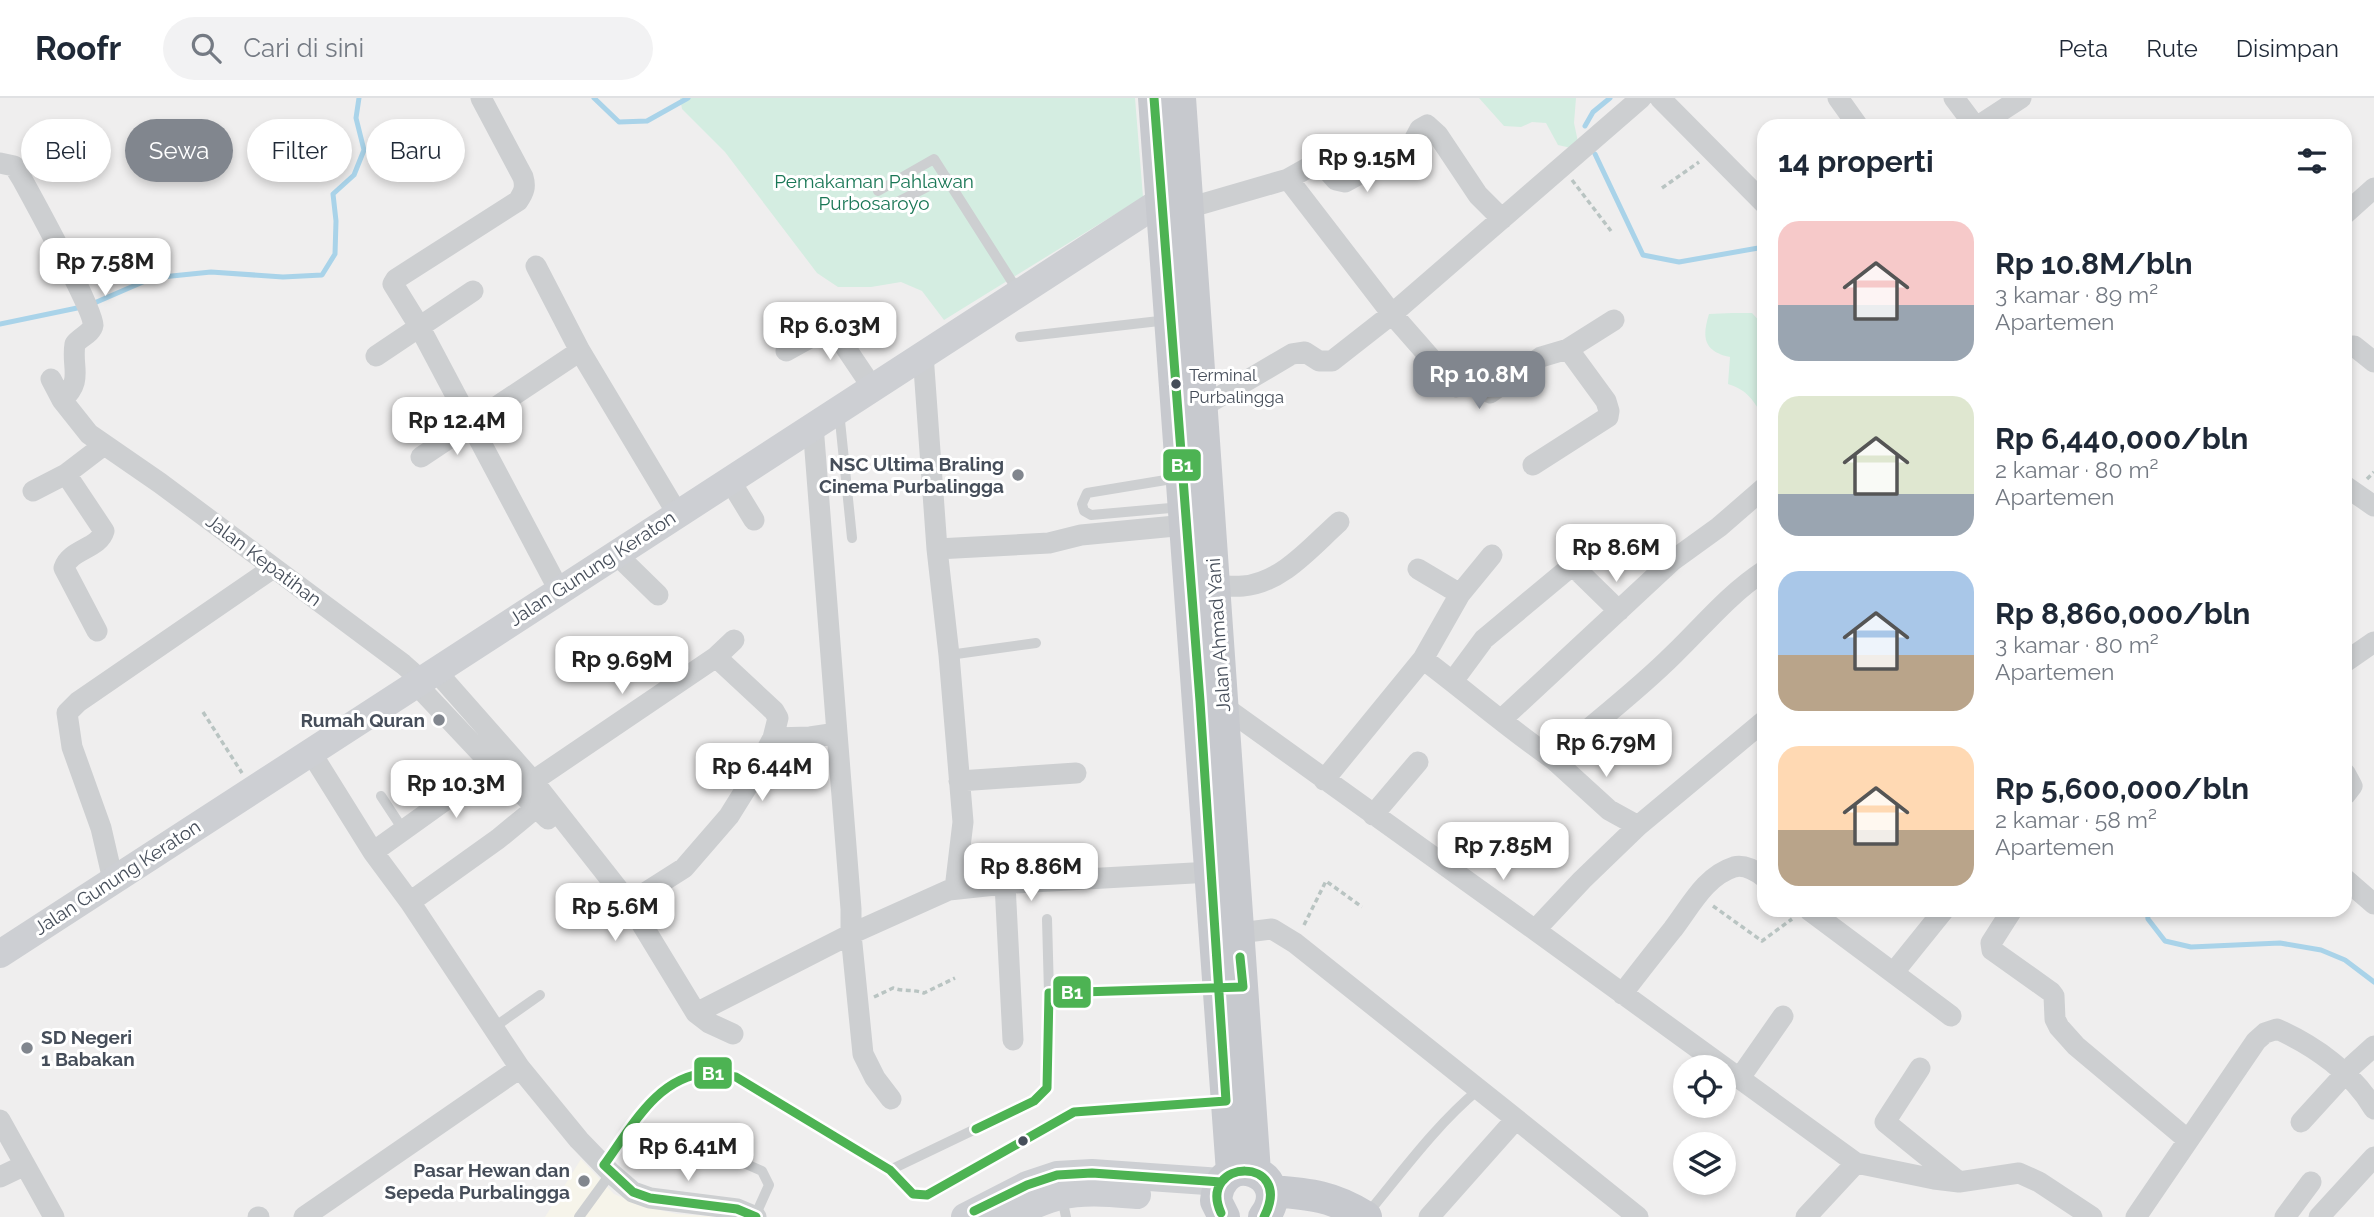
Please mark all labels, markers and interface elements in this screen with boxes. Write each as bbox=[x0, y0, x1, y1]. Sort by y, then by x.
search box bbox=[163, 17, 653, 80]
text: Roofr bbox=[35, 29, 121, 68]
icon: search bbox=[187, 29, 225, 67]
text: Cari di sini bbox=[243, 33, 364, 63]
text: Peta bbox=[2058, 34, 2108, 63]
text: Rute bbox=[2146, 34, 2198, 63]
text: Disimpan bbox=[2236, 34, 2339, 63]
chip: Beli bbox=[21, 119, 111, 182]
chip: Sewa bbox=[125, 119, 233, 182]
chip: Filter bbox=[247, 119, 352, 182]
chip: Baru bbox=[366, 119, 465, 182]
pin: Rp 9.15M bbox=[1295, 134, 1439, 194]
icon: filters bbox=[2293, 142, 2331, 180]
text: Rp 9.15M bbox=[1318, 143, 1416, 170]
text: 14 properti bbox=[1778, 144, 1934, 179]
park label: Pemakaman Pahlawan Purbosaroyo bbox=[774, 170, 974, 214]
pin: Rp 7.58M bbox=[33, 238, 177, 298]
text: Rp 10.8M/bln bbox=[1995, 246, 2193, 281]
text: Rp 7.58M bbox=[56, 247, 154, 274]
icon: home bbox=[1834, 249, 1918, 333]
text: 3 kamar · 89 m² bbox=[1995, 281, 2158, 308]
pin: Rp 6.03M bbox=[758, 302, 902, 362]
text: Apartemen bbox=[1995, 308, 2114, 335]
text: Rp 6.03M bbox=[779, 311, 881, 338]
pin: Rp 10.8M bbox=[1407, 352, 1551, 411]
text: Rp 10.8M bbox=[1429, 360, 1529, 387]
place label: Terminal Purbalingga bbox=[1189, 365, 1284, 407]
marker: Terminal Purbalingga bbox=[1169, 377, 1183, 391]
pin: Rp 12.4M bbox=[385, 398, 529, 457]
text: Rp 12.4M bbox=[408, 406, 506, 433]
text: Rp 6,440,000/bln bbox=[1995, 421, 2248, 456]
icon: home bbox=[1834, 424, 1918, 508]
line badge: B1 bbox=[1162, 448, 1202, 482]
place label: NSC Ultima Braling Cinema Purbalingga bbox=[819, 453, 1004, 497]
text: B1 bbox=[1171, 454, 1193, 476]
text: 2 kamar · 80 m² bbox=[1995, 456, 2158, 483]
marker: NSC Ultima Braling Cinema Purbalingga bbox=[1010, 467, 1026, 483]
text: Apartemen bbox=[1995, 483, 2114, 510]
street label: Jalan Gunung Keraton bbox=[505, 506, 679, 630]
street label: Jalan Kepatihan bbox=[202, 510, 326, 610]
pin: Rp 8.6M bbox=[1551, 524, 1681, 584]
text: Rp 8.6M bbox=[1572, 533, 1660, 560]
street label: Jalan Ahmad Yani bbox=[1202, 557, 1234, 713]
text: Rp 8,860,000/bln bbox=[1995, 596, 2250, 631]
icon: home bbox=[1834, 599, 1918, 683]
text: 3 kamar · 80 m² bbox=[1995, 631, 2159, 658]
pin: Rp 9.69M bbox=[550, 636, 694, 696]
text: Rp 9.69M bbox=[571, 645, 673, 672]
text: Apartemen bbox=[1995, 658, 2114, 685]
place label: Rumah Quran bbox=[300, 709, 425, 731]
marker: Rumah Quran bbox=[431, 712, 447, 728]
pin: Rp 6.79M bbox=[1534, 720, 1678, 779]
text: Rp 6.79M bbox=[1556, 728, 1656, 755]
pin: Rp 6.44M bbox=[690, 744, 834, 803]
text: Rp 6.44M bbox=[712, 752, 812, 779]
pin: Rp 10.3M bbox=[384, 760, 528, 820]
text: Rp 10.3M bbox=[407, 769, 505, 796]
text: Rp 5,600,000/bln bbox=[1995, 771, 2249, 806]
icon: home bbox=[1834, 774, 1918, 858]
text: 2 kamar · 58 m² bbox=[1995, 806, 2157, 833]
street label: Jalan Gunung Keraton bbox=[30, 815, 204, 939]
pin: Rp 7.85M bbox=[1431, 822, 1575, 882]
text: Rp 7.85M bbox=[1454, 831, 1552, 858]
text: Apartemen bbox=[1995, 833, 2114, 860]
pin: Rp 8.86M bbox=[959, 844, 1103, 903]
text: Rp 8.86M bbox=[980, 852, 1082, 879]
pin: Rp 5.6M bbox=[550, 884, 680, 943]
text: Rp 5.6M bbox=[571, 892, 659, 919]
line badge: B1 bbox=[1052, 975, 1092, 1009]
text: B1 bbox=[1061, 981, 1083, 1003]
place label: SD Negeri 1 Babakan bbox=[41, 1026, 135, 1070]
marker: SD Negeri 1 Babakan bbox=[19, 1040, 35, 1056]
map controls bbox=[1673, 1055, 1736, 1195]
button: locate bbox=[1673, 1055, 1736, 1118]
line badge: B1 bbox=[693, 1056, 733, 1090]
text: B1 bbox=[702, 1062, 724, 1084]
pin: Rp 6.41M bbox=[616, 1124, 760, 1183]
text: Rp 6.41M bbox=[639, 1132, 737, 1159]
button: layers bbox=[1673, 1132, 1736, 1195]
unlabelled marker bbox=[1016, 1134, 1030, 1148]
place label: Pasar Hewan dan Sepeda Purbalingga bbox=[385, 1159, 570, 1203]
marker: Pasar Hewan dan Sepeda Purbalingga bbox=[576, 1173, 592, 1189]

